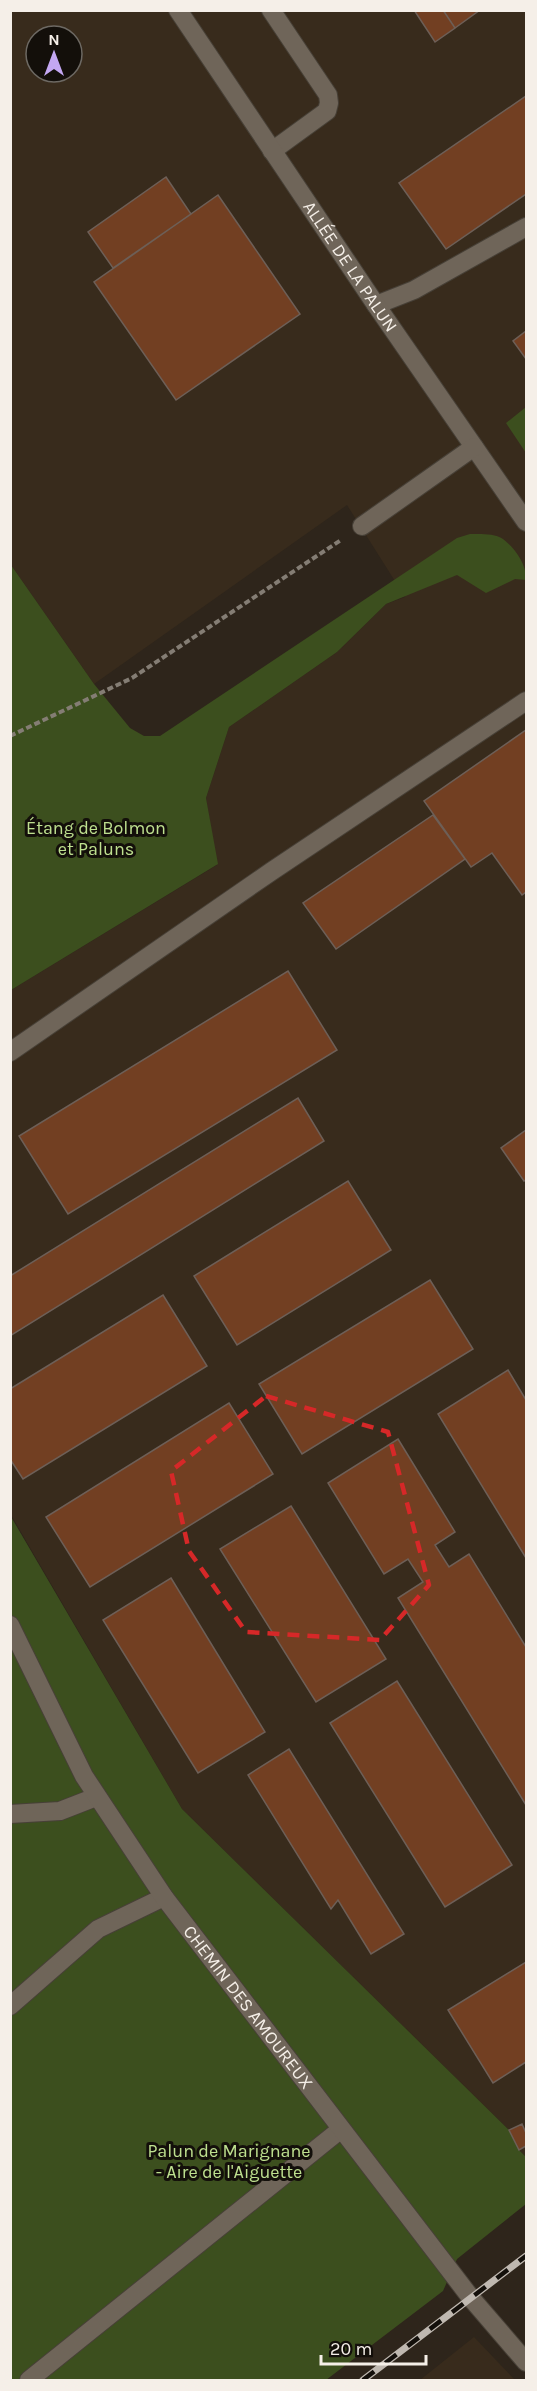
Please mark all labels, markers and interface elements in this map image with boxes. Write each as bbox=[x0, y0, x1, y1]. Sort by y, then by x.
north arrow bbox=[24, 24, 84, 84]
text: N bbox=[48, 30, 60, 49]
street label: ALLÉE DE LA PALUN bbox=[298, 197, 402, 336]
park label: Étang de Bolmon et Paluns bbox=[26, 816, 166, 860]
street label: CHEMIN DES AMOUREUX bbox=[179, 1921, 318, 2094]
park label: Palun de Marignane - Aire de l'Aiguette bbox=[147, 2140, 311, 2183]
scale bar bbox=[321, 2328, 426, 2366]
text: 20 m bbox=[330, 2338, 372, 2360]

